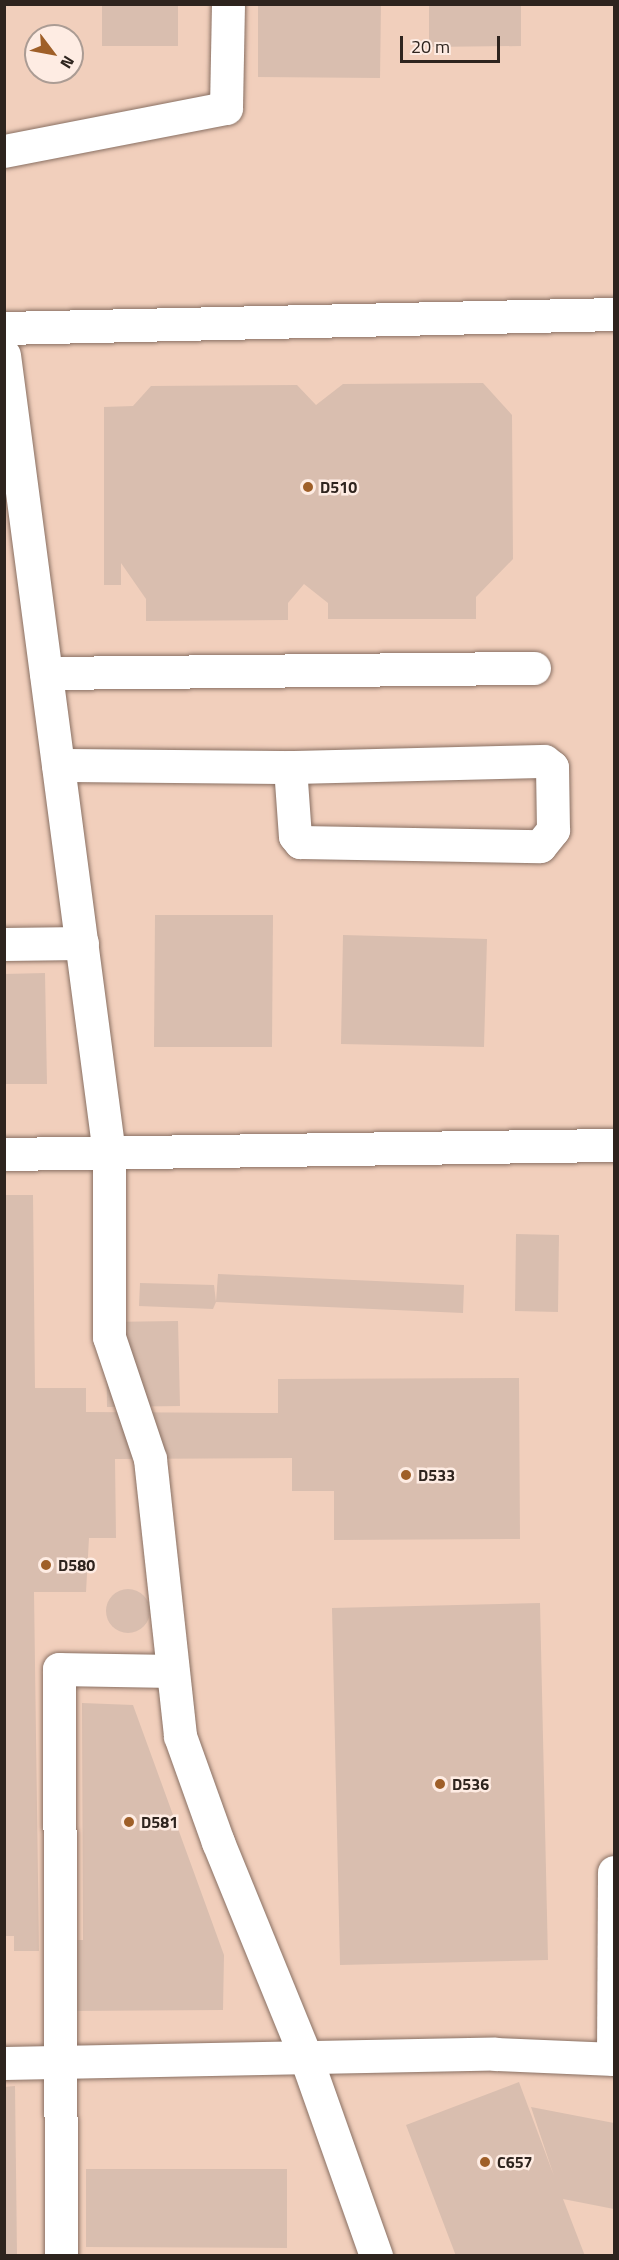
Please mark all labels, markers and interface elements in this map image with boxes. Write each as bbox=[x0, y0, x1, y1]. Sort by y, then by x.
north arrow bbox=[24, 24, 84, 84]
scale bar bbox=[403, 24, 504, 62]
text: 20 m bbox=[411, 33, 450, 60]
text: N bbox=[54, 51, 81, 74]
place label: D510 bbox=[320, 477, 357, 497]
marker: D510 bbox=[301, 480, 315, 494]
place label: D533 bbox=[418, 1465, 455, 1485]
marker: D533 bbox=[399, 1468, 413, 1482]
place label: D580 bbox=[58, 1555, 95, 1575]
marker: D580 bbox=[39, 1558, 53, 1572]
place label: D536 bbox=[452, 1774, 489, 1794]
marker: D536 bbox=[433, 1777, 447, 1791]
place label: D581 bbox=[141, 1812, 178, 1832]
marker: D581 bbox=[122, 1815, 136, 1829]
place label: C657 bbox=[497, 2152, 533, 2172]
marker: C657 bbox=[478, 2155, 492, 2169]

